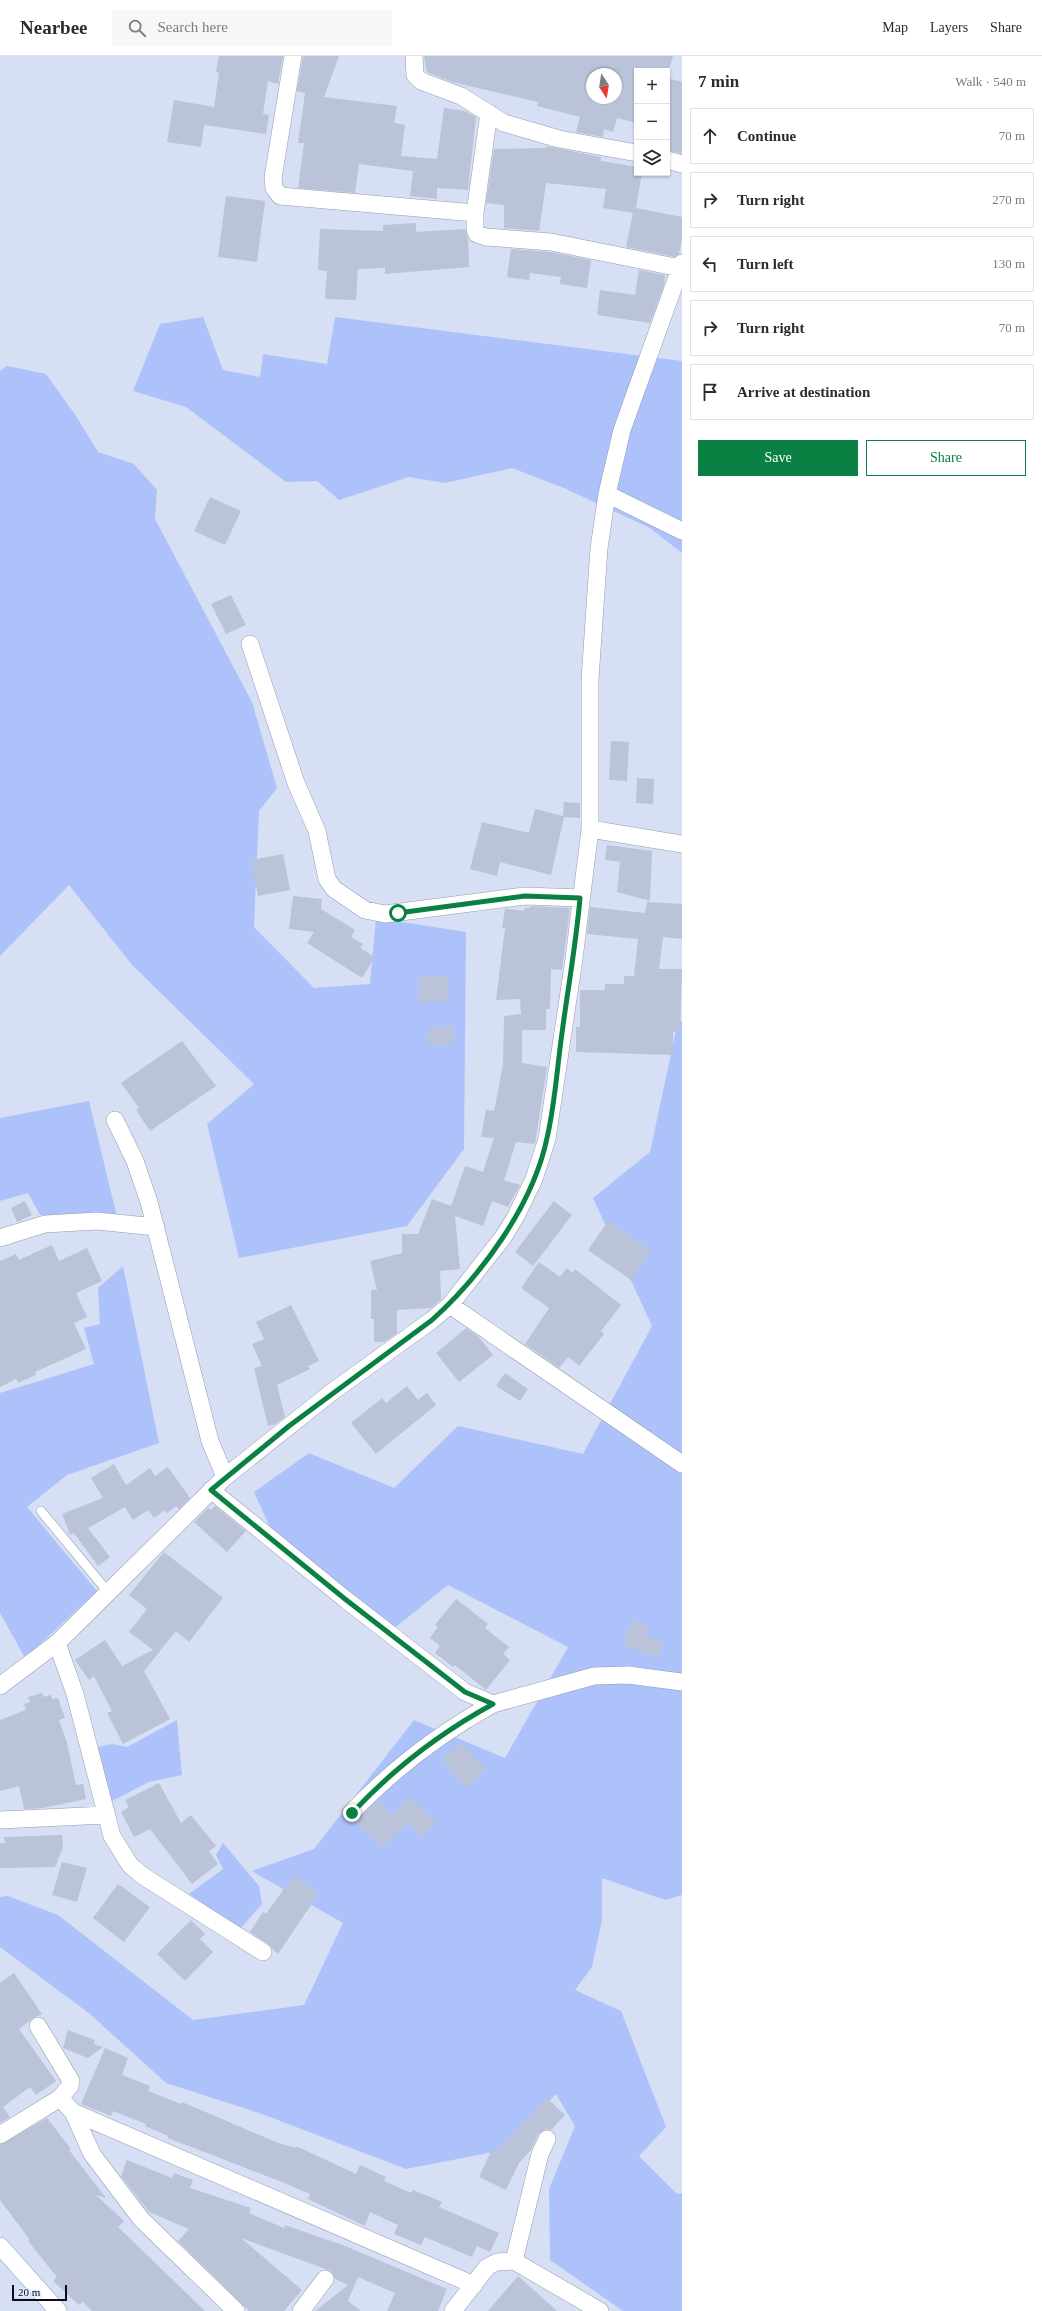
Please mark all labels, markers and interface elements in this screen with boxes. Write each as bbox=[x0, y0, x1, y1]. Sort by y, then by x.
search box bbox=[112, 10, 392, 46]
text: Nearbee bbox=[20, 17, 88, 38]
icon: search bbox=[126, 17, 148, 39]
text: Search here bbox=[158, 19, 228, 35]
text: Map bbox=[882, 20, 908, 35]
text: Layers bbox=[930, 20, 968, 35]
text: Share bbox=[990, 20, 1022, 35]
north arrow bbox=[586, 68, 622, 104]
map controls bbox=[634, 68, 670, 176]
button: + bbox=[634, 68, 670, 104]
text: 7 min bbox=[698, 72, 739, 91]
text: Walk · 540 m bbox=[955, 74, 1026, 89]
button: − bbox=[634, 104, 670, 140]
icon: ahead bbox=[699, 125, 721, 147]
text: Continue bbox=[737, 128, 796, 144]
text: 70 m bbox=[999, 128, 1025, 143]
button: layers bbox=[634, 140, 670, 176]
icon: right bbox=[699, 189, 721, 211]
text: Turn right bbox=[737, 192, 804, 208]
text: 270 m bbox=[992, 192, 1025, 207]
icon: left bbox=[699, 253, 721, 275]
text: Turn left bbox=[737, 256, 794, 272]
text: 130 m bbox=[992, 256, 1025, 271]
icon: right bbox=[699, 317, 721, 339]
text: Turn right bbox=[737, 320, 804, 336]
text: 70 m bbox=[999, 320, 1025, 335]
icon: arrive bbox=[699, 381, 721, 403]
text: Arrive at destination bbox=[737, 384, 870, 400]
button: Save bbox=[698, 440, 858, 476]
button: Share bbox=[866, 440, 1026, 476]
route start bbox=[389, 904, 407, 922]
route end bbox=[343, 1804, 361, 1822]
scale bar bbox=[12, 2283, 67, 2302]
text: 20 m bbox=[18, 2286, 40, 2298]

